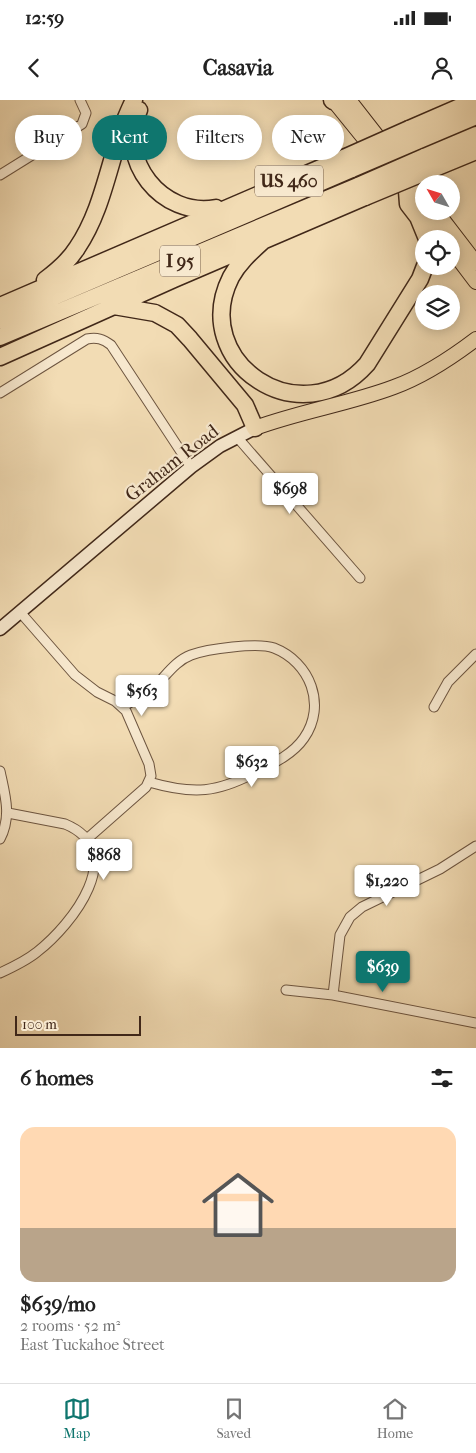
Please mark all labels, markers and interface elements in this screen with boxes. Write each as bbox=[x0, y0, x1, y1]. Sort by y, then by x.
text: 12:59 bbox=[25, 7, 64, 29]
icon: back bbox=[20, 54, 48, 82]
icon: person bbox=[428, 54, 456, 82]
text: Casavia bbox=[203, 55, 273, 81]
chip: Buy bbox=[15, 115, 82, 160]
chip: Rent bbox=[92, 115, 167, 160]
chip: Filters bbox=[177, 115, 262, 160]
chip: New bbox=[272, 115, 344, 160]
road number: US 460 bbox=[255, 166, 323, 196]
north arrow bbox=[415, 175, 460, 220]
map controls bbox=[415, 175, 460, 330]
button: locate bbox=[415, 230, 460, 275]
road number: I 95 bbox=[160, 246, 200, 277]
button: layers bbox=[415, 285, 460, 330]
street label: Graham Road bbox=[121, 419, 223, 506]
pin: $698 bbox=[260, 472, 320, 515]
text: $698 bbox=[273, 479, 307, 498]
pin: $563 bbox=[112, 674, 172, 717]
text: $563 bbox=[127, 681, 157, 700]
pin: $632 bbox=[222, 746, 282, 788]
text: $632 bbox=[236, 752, 268, 771]
pin: $868 bbox=[74, 838, 134, 881]
text: $868 bbox=[87, 845, 121, 864]
pin: $1,220 bbox=[346, 864, 428, 907]
text: $1,220 bbox=[365, 871, 409, 890]
pin: $639 bbox=[353, 950, 413, 993]
text: $639 bbox=[367, 957, 399, 976]
scale bar bbox=[15, 1013, 141, 1036]
text: 100 m bbox=[22, 1016, 57, 1033]
icon: filters bbox=[428, 1064, 456, 1092]
text: 6 homes bbox=[20, 1066, 94, 1090]
icon: home bbox=[193, 1160, 283, 1250]
text: $639/mo bbox=[20, 1292, 96, 1316]
text: 2 rooms · 52 m² bbox=[20, 1316, 120, 1335]
text: East Tuckahoe Street bbox=[20, 1335, 165, 1354]
tab: Map bbox=[63, 1395, 91, 1442]
tab: Saved bbox=[216, 1395, 251, 1442]
tab: Home bbox=[377, 1395, 413, 1442]

